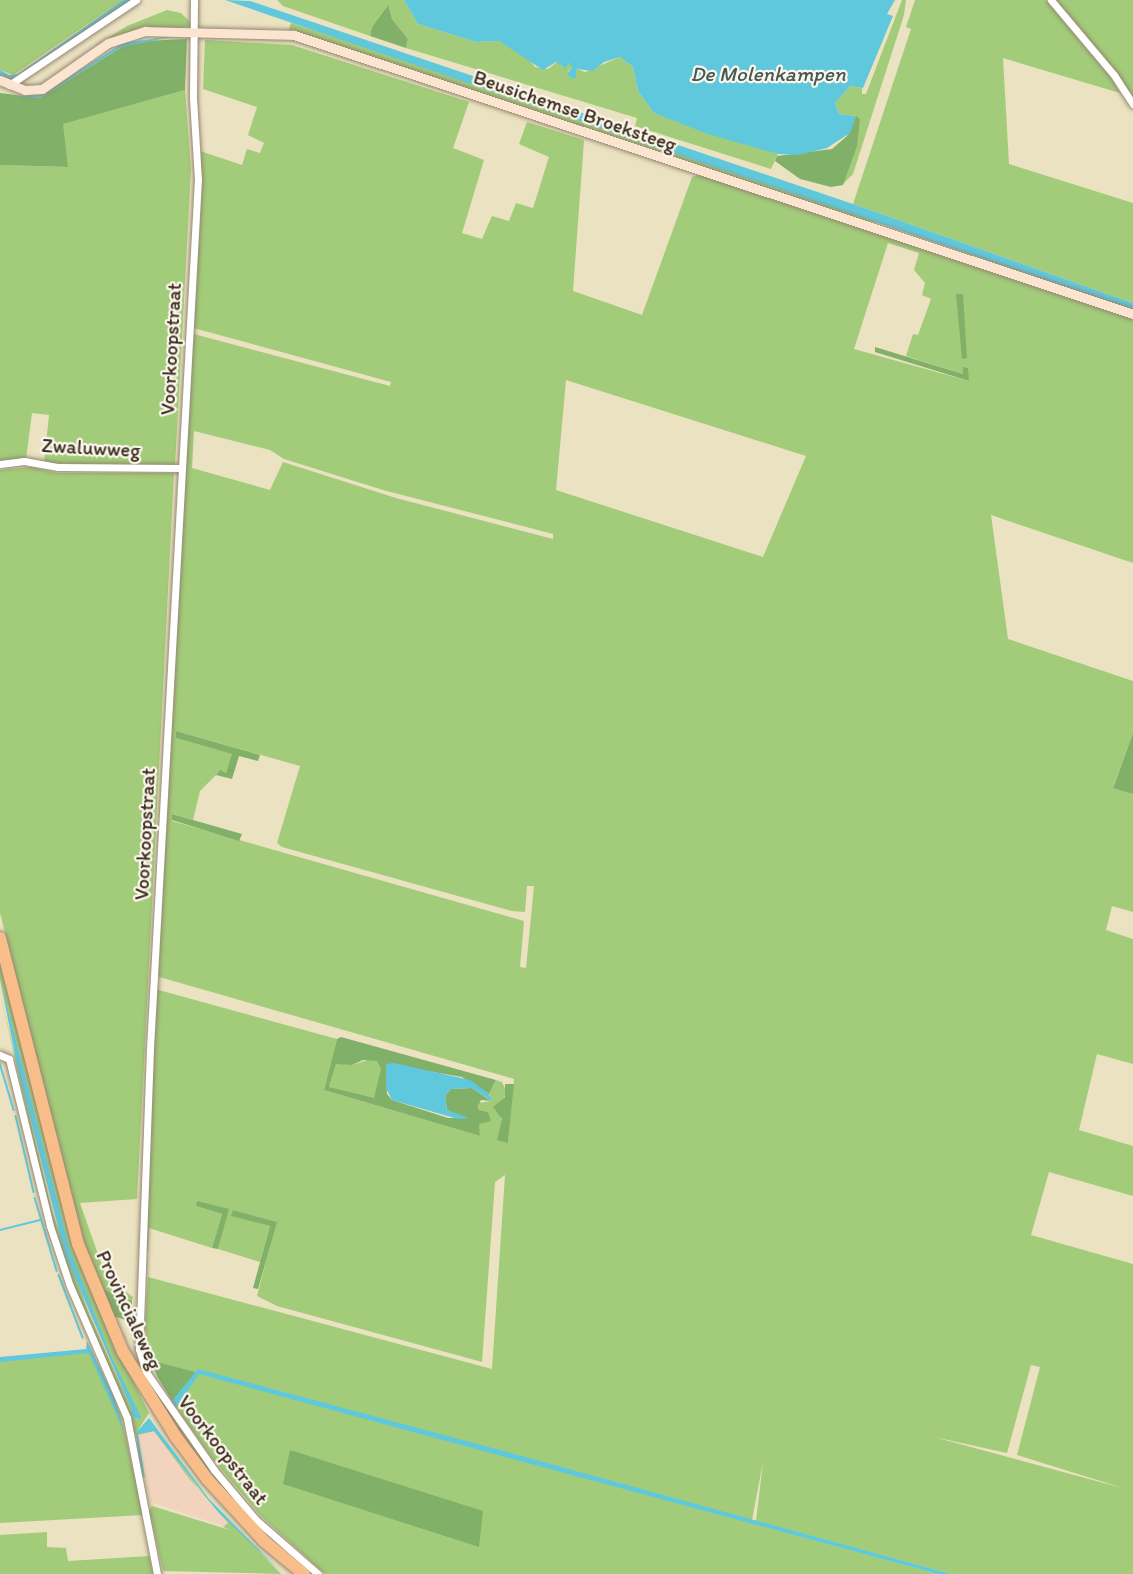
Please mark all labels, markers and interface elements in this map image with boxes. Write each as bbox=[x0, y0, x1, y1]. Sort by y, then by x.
water label: De Molenkampen bbox=[691, 61, 845, 87]
street label: Beusichemse Broeksteeg bbox=[470, 65, 680, 157]
street label: Voorkoopstraat bbox=[156, 282, 186, 416]
street label: Zwaluwweg bbox=[41, 433, 141, 463]
street label: Voorkoopstraat bbox=[130, 767, 160, 901]
street label: Provincialeweg bbox=[91, 1247, 167, 1373]
street label: Voorkoopstraat bbox=[173, 1390, 273, 1510]

